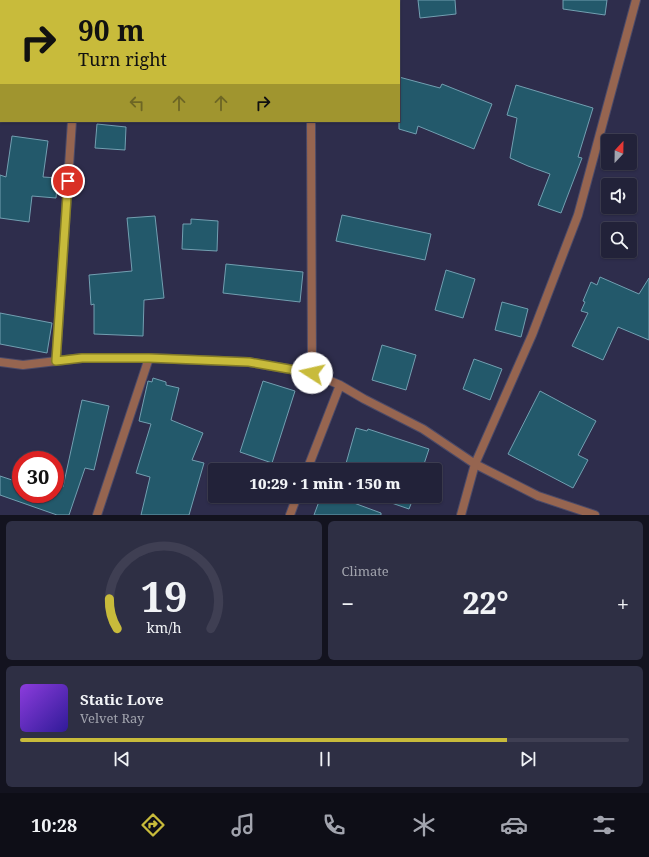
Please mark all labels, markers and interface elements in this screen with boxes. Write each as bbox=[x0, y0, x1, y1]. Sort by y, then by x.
text: 90 m bbox=[78, 11, 145, 49]
icon: right bbox=[12, 16, 64, 68]
text: Turn right bbox=[78, 47, 167, 71]
icon: left bbox=[126, 92, 148, 114]
icon: ahead bbox=[168, 92, 190, 114]
icon: ahead bbox=[210, 92, 232, 114]
icon: right bbox=[252, 92, 274, 114]
north arrow bbox=[601, 134, 637, 170]
map controls bbox=[601, 134, 637, 258]
pin bbox=[51, 164, 85, 198]
icon: arrive bbox=[57, 170, 79, 192]
button: sound bbox=[601, 178, 637, 214]
button: search bbox=[601, 222, 637, 258]
position arrow bbox=[291, 352, 333, 394]
speed limit sign: 30 bbox=[12, 451, 64, 503]
text: 10:29 · 1 min · 150 m bbox=[249, 473, 401, 493]
text: Climate bbox=[342, 562, 389, 580]
text: 19 bbox=[140, 567, 187, 623]
text: 22° bbox=[462, 582, 508, 623]
text: − bbox=[342, 588, 354, 618]
text: + bbox=[617, 588, 629, 618]
text: km/h bbox=[146, 617, 181, 636]
text: Static Love bbox=[80, 689, 164, 709]
text: Velvet Ray bbox=[80, 709, 144, 727]
icon: previous bbox=[111, 748, 133, 770]
icon: pause bbox=[314, 748, 336, 770]
icon: next bbox=[517, 748, 539, 770]
icon: directions bbox=[139, 811, 167, 839]
icon: music bbox=[229, 811, 257, 839]
icon: phone bbox=[320, 811, 348, 839]
icon: climate bbox=[410, 811, 438, 839]
icon: car bbox=[500, 811, 528, 839]
icon: filters bbox=[590, 811, 618, 839]
text: 10:28 bbox=[31, 813, 77, 837]

